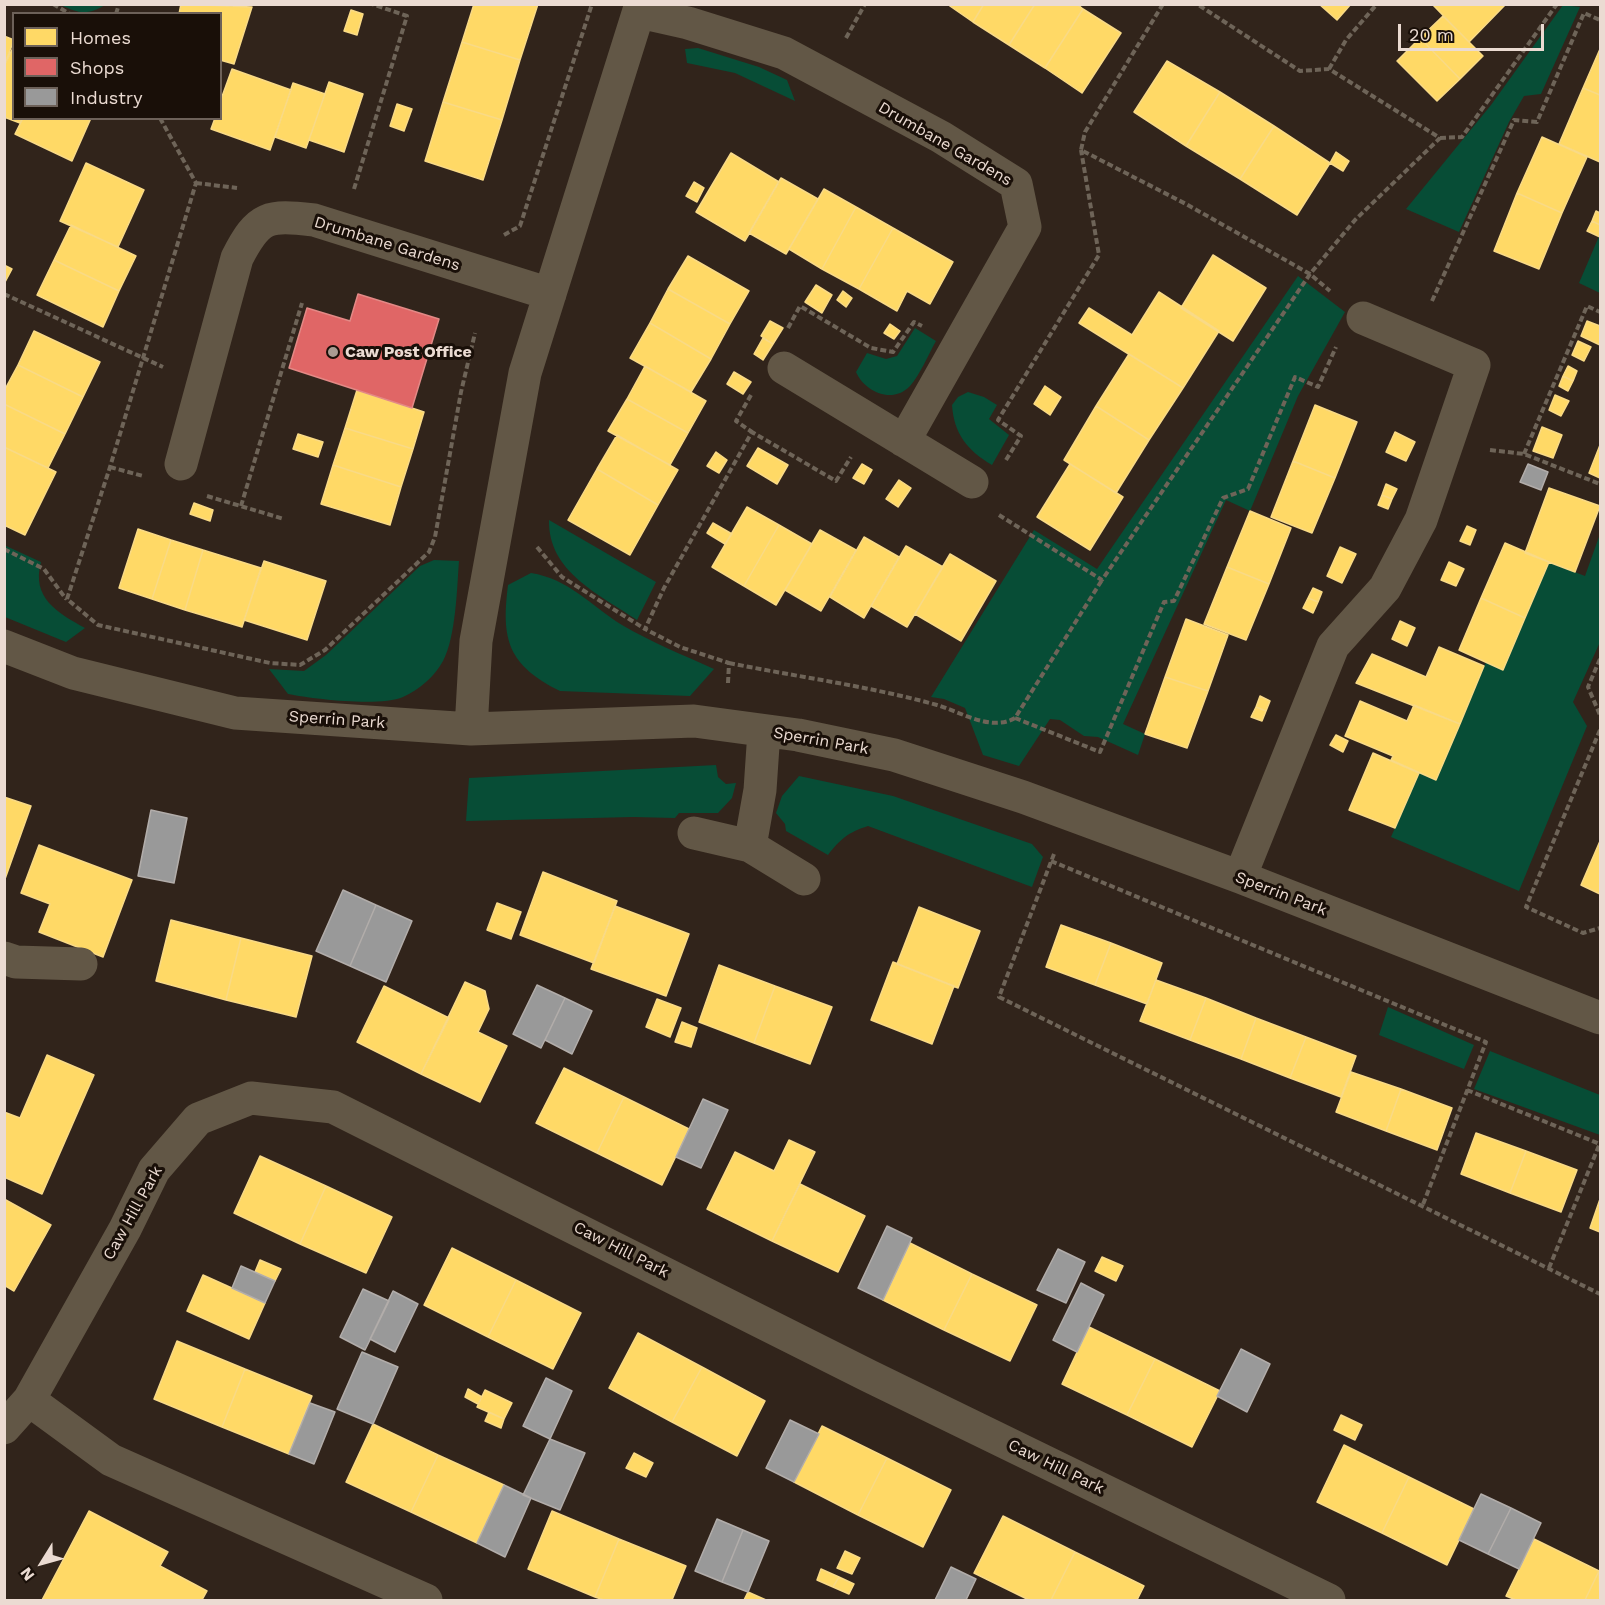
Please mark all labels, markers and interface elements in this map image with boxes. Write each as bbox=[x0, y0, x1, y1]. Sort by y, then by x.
legend bbox=[12, 12, 222, 120]
scale bar bbox=[1401, 12, 1546, 50]
text: 20 m bbox=[1409, 24, 1454, 45]
text: Homes bbox=[70, 27, 131, 48]
text: Shops bbox=[70, 57, 124, 78]
text: Industry bbox=[70, 87, 142, 108]
street label: Drumbane Gardens bbox=[875, 98, 1015, 190]
street label: Drumbane Gardens bbox=[312, 213, 462, 275]
place label: Caw Post Office bbox=[345, 342, 472, 362]
marker: Caw Post Office bbox=[326, 345, 340, 359]
street label: Sperrin Park bbox=[288, 707, 386, 733]
street label: Sperrin Park bbox=[772, 723, 870, 759]
street label: Sperrin Park bbox=[1233, 868, 1329, 920]
street label: Caw Hill Park bbox=[99, 1163, 167, 1263]
street label: Caw Hill Park bbox=[570, 1218, 672, 1282]
street label: Caw Hill Park bbox=[1005, 1435, 1107, 1499]
north arrow bbox=[12, 1533, 72, 1593]
text: N bbox=[16, 1564, 38, 1585]

